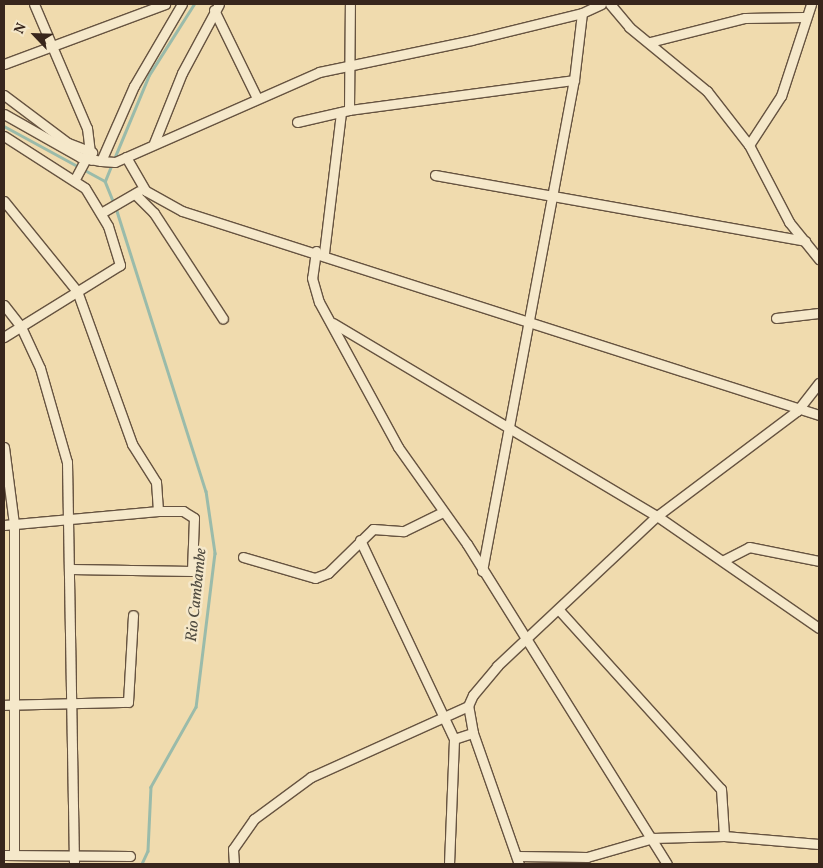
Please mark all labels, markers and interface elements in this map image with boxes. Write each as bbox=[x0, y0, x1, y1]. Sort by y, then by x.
north arrow bbox=[10, 10, 60, 60]
text: N bbox=[10, 20, 32, 37]
water label: Rio Cambambe bbox=[183, 547, 211, 643]

